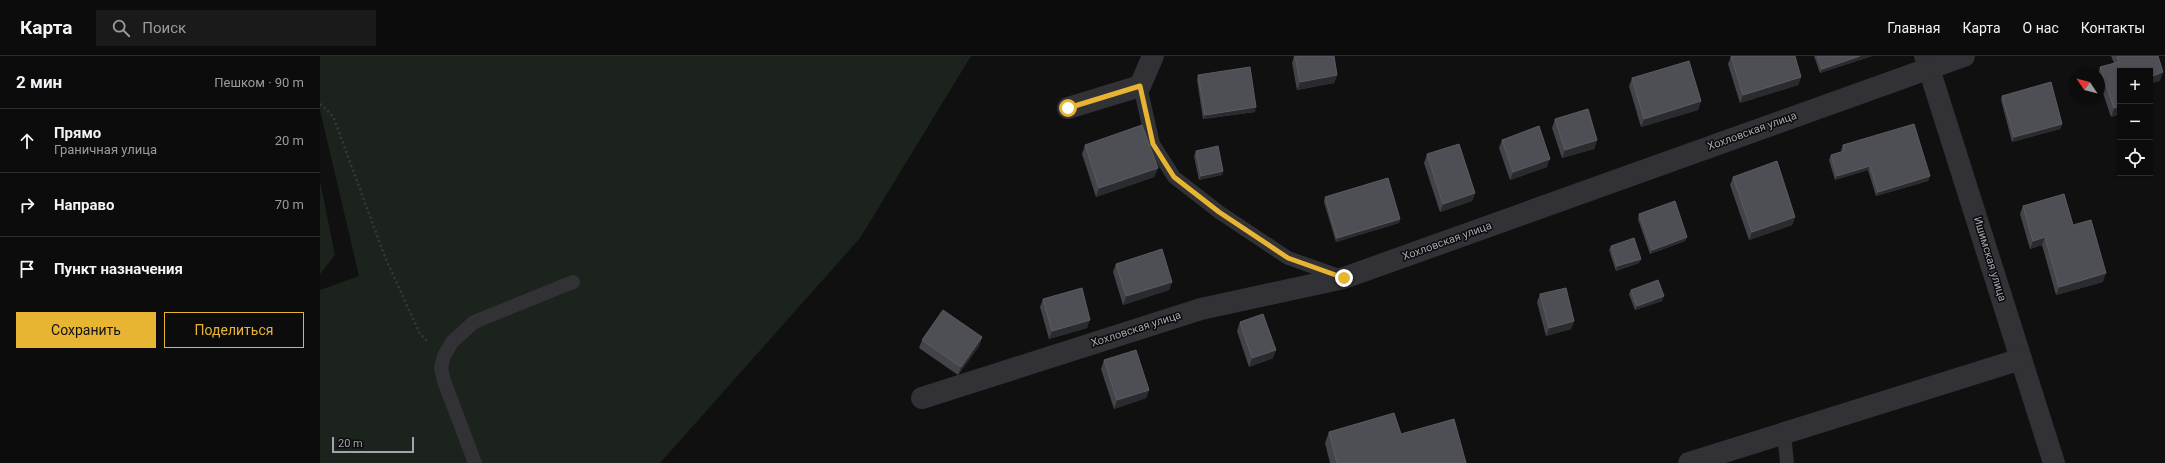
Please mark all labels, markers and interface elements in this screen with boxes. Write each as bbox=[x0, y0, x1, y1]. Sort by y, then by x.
search box bbox=[96, 10, 376, 46]
text: Карта bbox=[20, 16, 72, 39]
icon: search bbox=[110, 17, 132, 39]
text: Поиск bbox=[142, 19, 186, 37]
text: Главная bbox=[1887, 20, 1940, 36]
text: Карта bbox=[1962, 20, 2001, 36]
text: О нас bbox=[2023, 20, 2059, 36]
text: Контакты bbox=[2081, 20, 2145, 36]
north arrow bbox=[2069, 68, 2105, 104]
map controls bbox=[2117, 68, 2153, 176]
button: + bbox=[2117, 68, 2153, 104]
text: 2 мин bbox=[16, 72, 62, 92]
text: Пешком · 90 m bbox=[214, 75, 304, 90]
route start bbox=[1059, 99, 1077, 117]
button: − bbox=[2117, 104, 2153, 140]
street label: Хохловская улица bbox=[1706, 109, 1798, 153]
text: Прямо bbox=[54, 124, 101, 142]
icon: ahead bbox=[16, 130, 38, 152]
text: 20 m bbox=[275, 133, 304, 148]
button: locate bbox=[2117, 140, 2153, 176]
text: Граничная улица bbox=[54, 142, 157, 157]
icon: right bbox=[16, 194, 38, 216]
text: Направо bbox=[54, 196, 115, 214]
text: 70 m bbox=[275, 197, 304, 212]
street label: Ишимская улица bbox=[1971, 215, 2009, 303]
street label: Хохловская улица bbox=[1401, 219, 1493, 263]
icon: arrive bbox=[16, 258, 38, 280]
text: Пункт назначения bbox=[54, 260, 183, 278]
route end bbox=[1335, 269, 1353, 287]
street label: Хохловская улица bbox=[1089, 308, 1183, 350]
button: Сохранить bbox=[16, 312, 156, 348]
button: Поделиться bbox=[164, 312, 304, 348]
scale bar bbox=[332, 435, 414, 454]
text: 20 m bbox=[338, 437, 363, 450]

